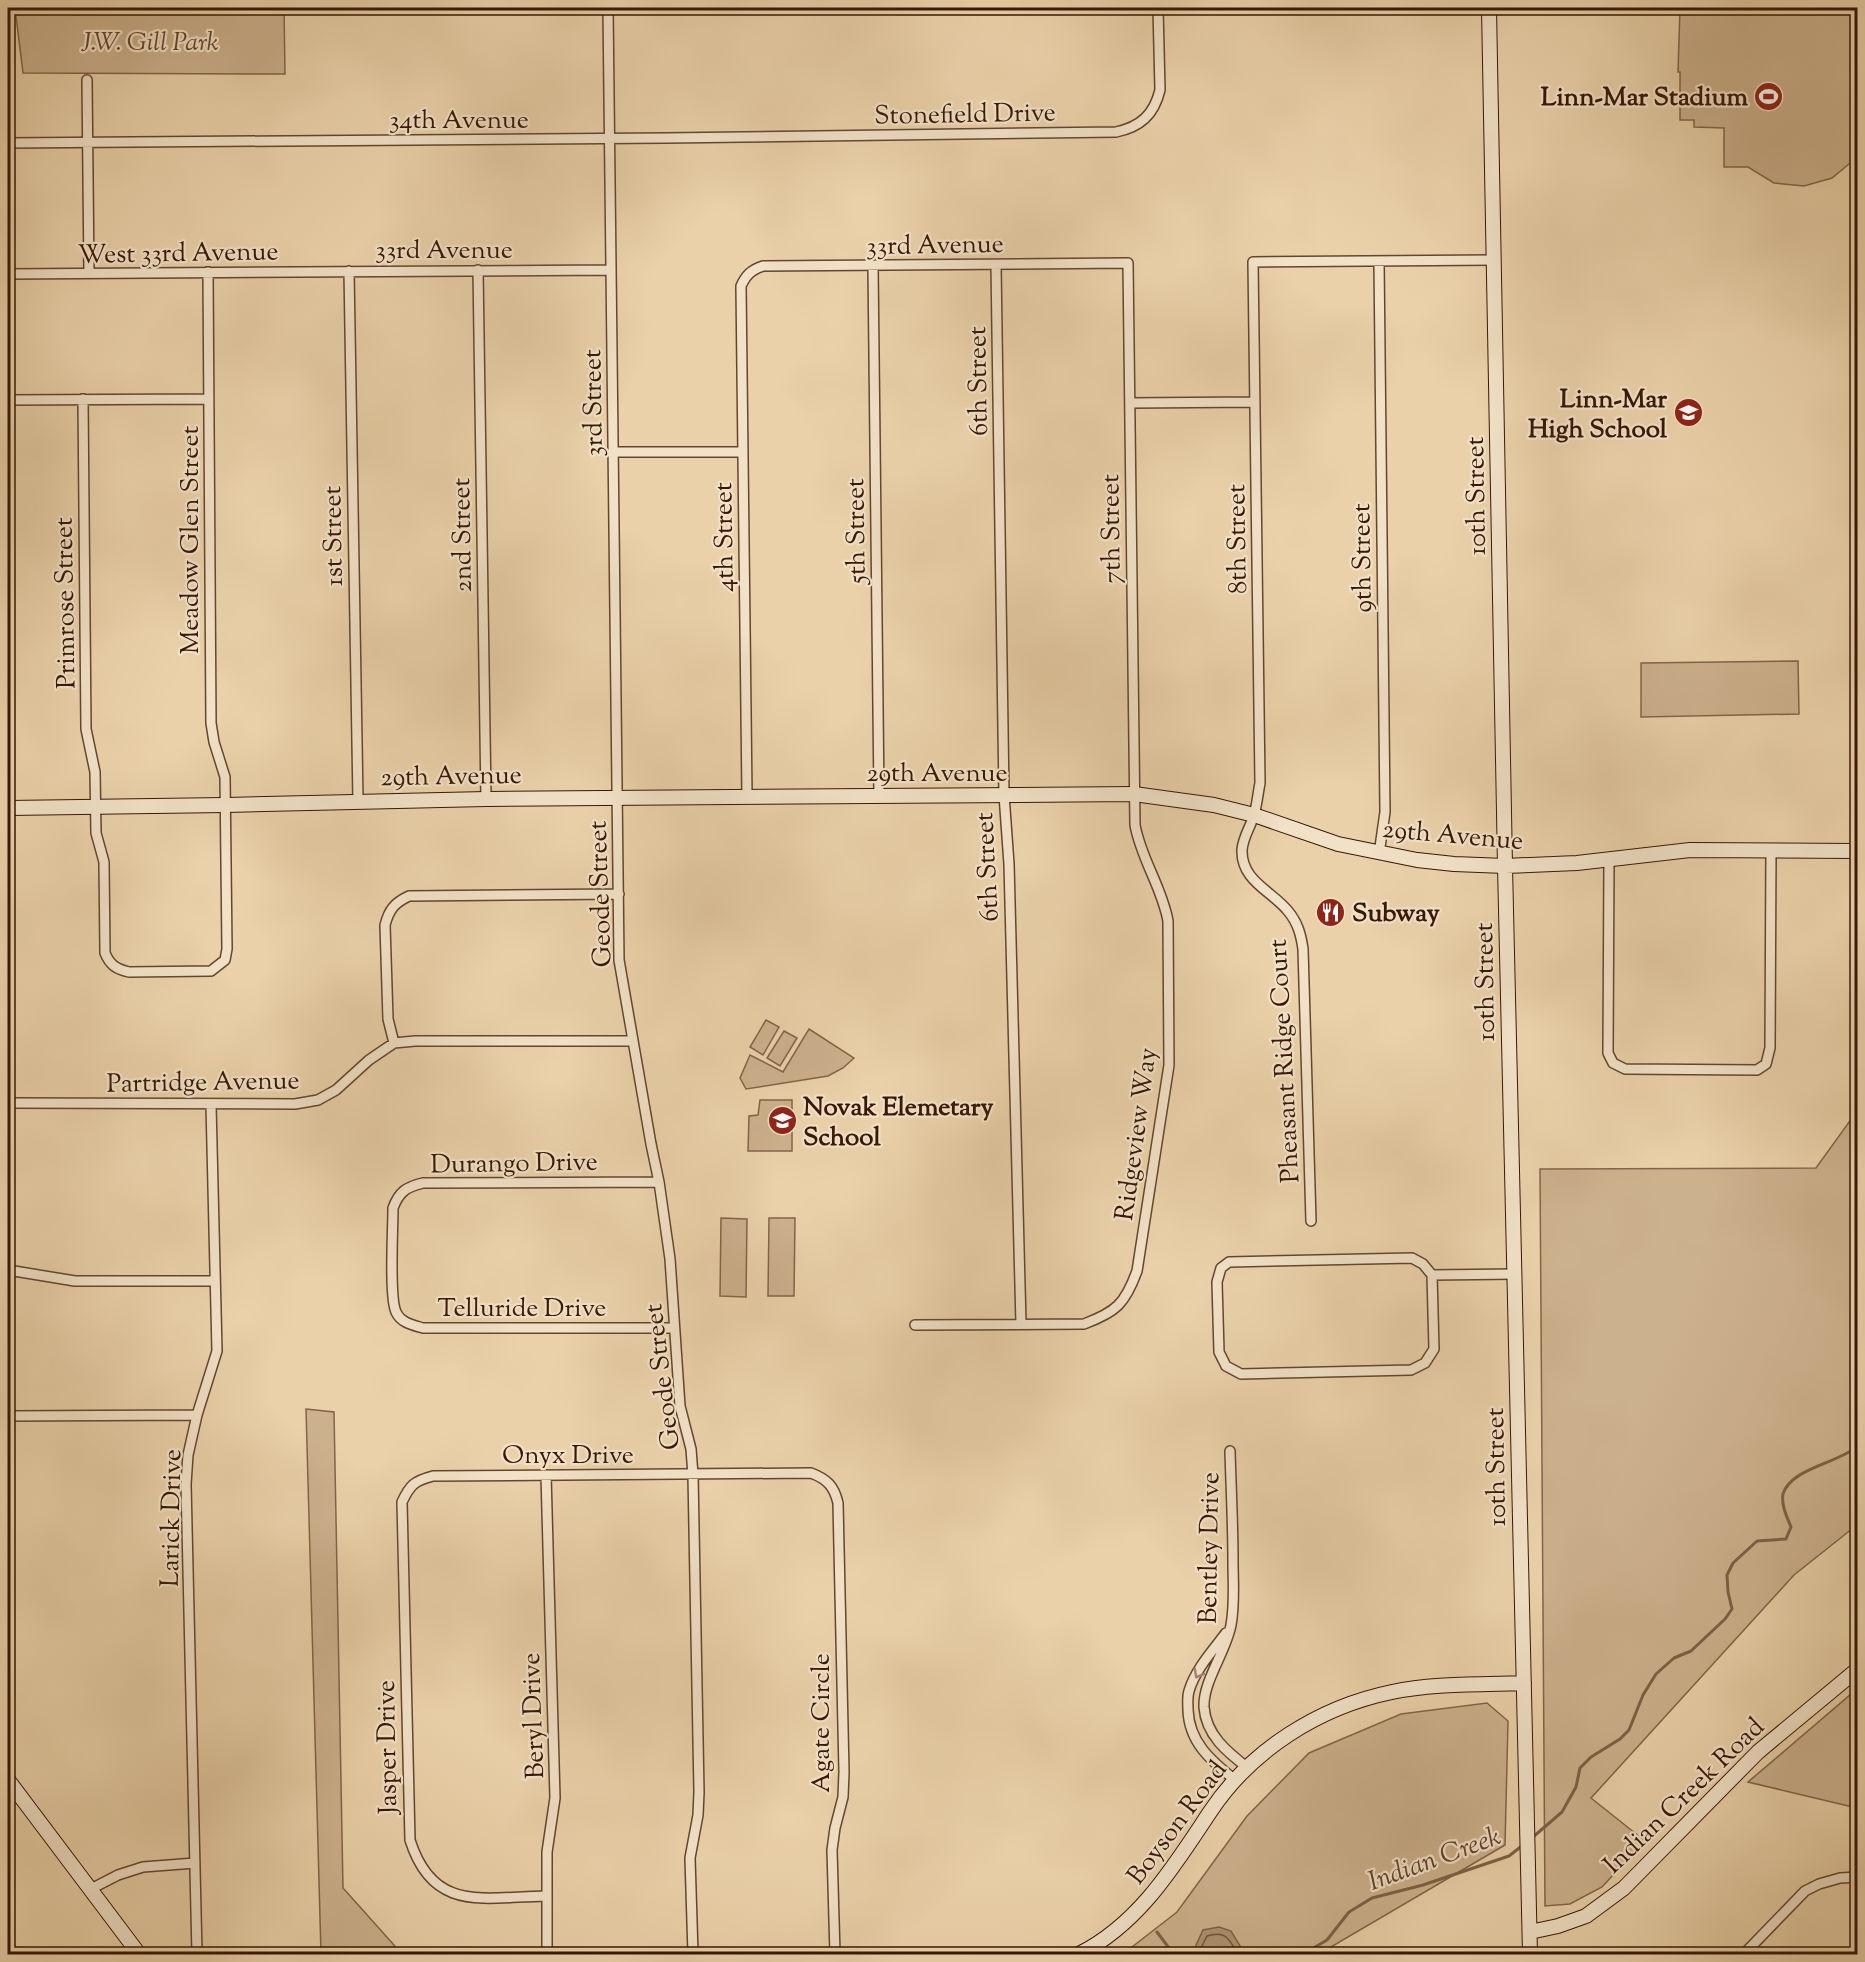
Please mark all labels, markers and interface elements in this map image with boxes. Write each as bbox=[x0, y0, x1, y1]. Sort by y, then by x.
park label: J.W. Gill Park bbox=[80, 25, 219, 62]
place label: Linn-Mar Stadium bbox=[1541, 80, 1748, 117]
sports icon: Linn-Mar Stadium bbox=[1753, 80, 1785, 112]
street label: Stonefield Drive bbox=[874, 95, 1056, 136]
street label: 34th Avenue bbox=[389, 103, 529, 140]
street label: 33rd Avenue bbox=[866, 227, 1004, 266]
street label: 33rd Avenue bbox=[375, 233, 513, 270]
street label: West 33rd Avenue bbox=[77, 234, 279, 275]
street label: 6th Street bbox=[960, 326, 999, 436]
street label: 3rd Street bbox=[575, 349, 614, 457]
place label: Linn-Mar High School bbox=[1528, 382, 1668, 449]
school or university icon: Linn-Mar High School bbox=[1672, 397, 1704, 429]
street label: Meadow Glen Street bbox=[173, 426, 210, 654]
street label: 10th Street bbox=[1458, 436, 1497, 556]
street label: 7th Street bbox=[1093, 474, 1132, 584]
street label: 2nd Street bbox=[444, 477, 483, 593]
street label: 5th Street bbox=[838, 478, 877, 586]
street label: 4th Street bbox=[706, 482, 745, 592]
street label: 8th Street bbox=[1219, 484, 1258, 594]
street label: 1st Street bbox=[315, 485, 354, 587]
street label: 9th Street bbox=[1344, 503, 1383, 613]
street label: Primrose Street bbox=[47, 517, 86, 689]
street label: 29th Avenue bbox=[866, 756, 1008, 793]
street label: 29th Avenue bbox=[380, 758, 522, 797]
street label: 6th Street bbox=[967, 811, 1010, 923]
street label: 29th Avenue bbox=[1381, 812, 1525, 861]
street label: Geode Street bbox=[580, 820, 623, 968]
restaurant icon: Subway bbox=[1315, 896, 1347, 928]
place label: Subway bbox=[1352, 896, 1440, 933]
street label: 10th Street bbox=[1467, 922, 1506, 1042]
street label: Pheasant Ridge Court bbox=[1261, 938, 1310, 1184]
street label: Ridgeview Way bbox=[1107, 1046, 1168, 1223]
street label: Partridge Avenue bbox=[106, 1063, 300, 1104]
place label: Novak Elemetary School bbox=[803, 1090, 993, 1157]
school or university icon: Novak Elemetary School bbox=[766, 1105, 798, 1137]
street label: Durango Drive bbox=[430, 1145, 598, 1184]
street label: Telluride Drive bbox=[438, 1291, 606, 1328]
street label: Geode Street bbox=[636, 1301, 691, 1452]
street label: 10th Street bbox=[1478, 1407, 1517, 1527]
street label: Onyx Drive bbox=[502, 1438, 634, 1475]
street label: Larick Drive bbox=[153, 1449, 192, 1587]
street label: Bentley Drive bbox=[1191, 1472, 1230, 1624]
street label: Beryl Drive bbox=[514, 1652, 555, 1780]
street label: Agate Circle bbox=[804, 1653, 841, 1793]
one-way arrow bbox=[1193, 1668, 1205, 1678]
street label: Jasper Drive bbox=[369, 1680, 408, 1816]
street label: Indian Creek Road bbox=[1596, 1710, 1774, 1883]
street label: Boyson Road bbox=[1119, 1754, 1237, 1893]
water label: Indian Creek bbox=[1363, 1818, 1507, 1902]

